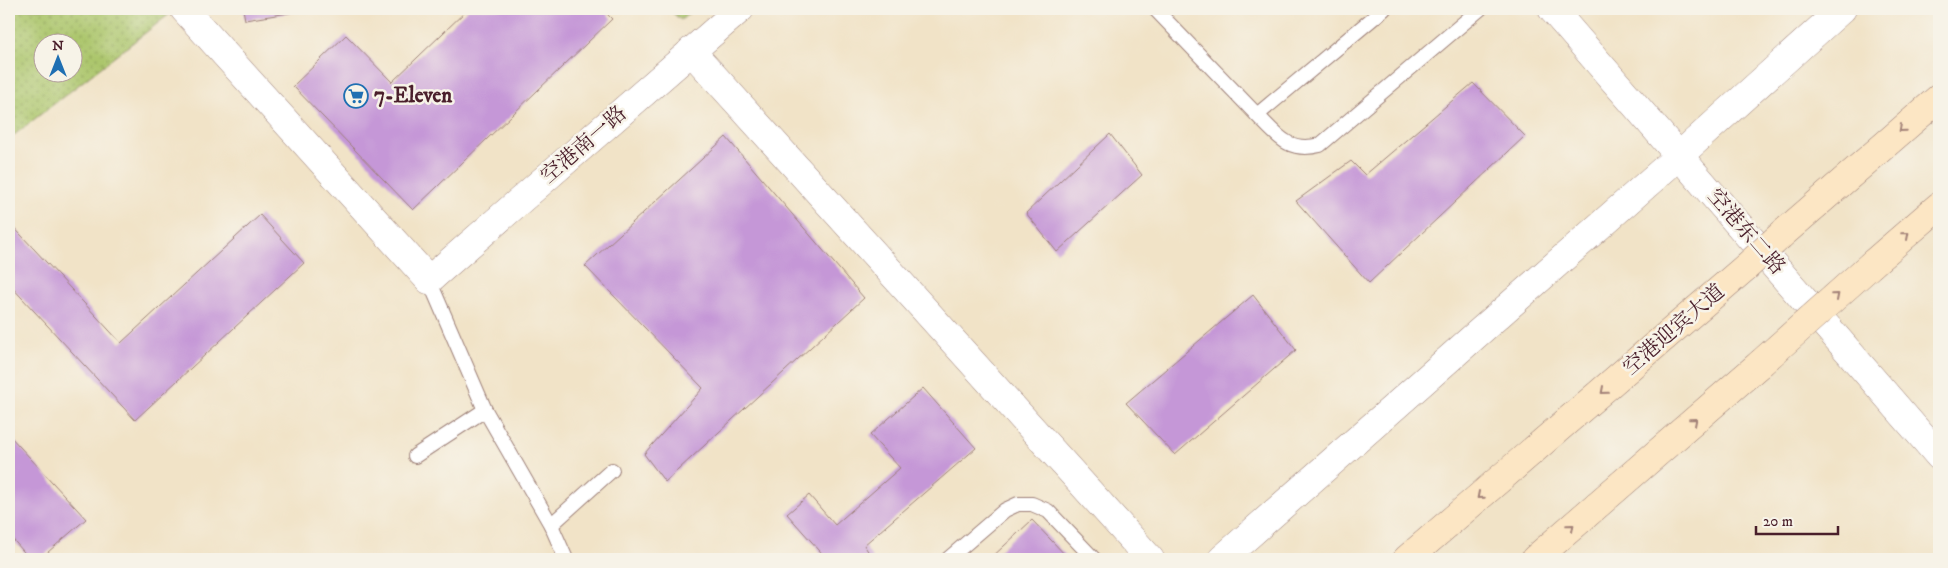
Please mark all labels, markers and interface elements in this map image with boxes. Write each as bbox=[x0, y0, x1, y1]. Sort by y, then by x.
north arrow bbox=[32, 32, 82, 82]
text: N bbox=[52, 37, 64, 55]
supermarket icon: 7-Eleven bbox=[343, 83, 369, 109]
place label: 7-Eleven bbox=[374, 83, 453, 109]
street label: 空港南一路 bbox=[536, 101, 632, 189]
one-way arrow bbox=[1899, 124, 1908, 133]
street label: 空港东二路 bbox=[1702, 184, 1790, 280]
one-way arrow bbox=[1900, 232, 1909, 241]
street label: 空港迎宾大道 bbox=[1618, 279, 1730, 381]
one-way arrow bbox=[1831, 293, 1840, 302]
one-way arrow bbox=[1600, 385, 1609, 394]
one-way arrow bbox=[1689, 417, 1698, 426]
one-way arrow bbox=[1477, 491, 1486, 499]
scale bar bbox=[1756, 503, 1838, 535]
text: 20 m bbox=[1763, 512, 1793, 531]
one-way arrow bbox=[1566, 524, 1575, 533]

